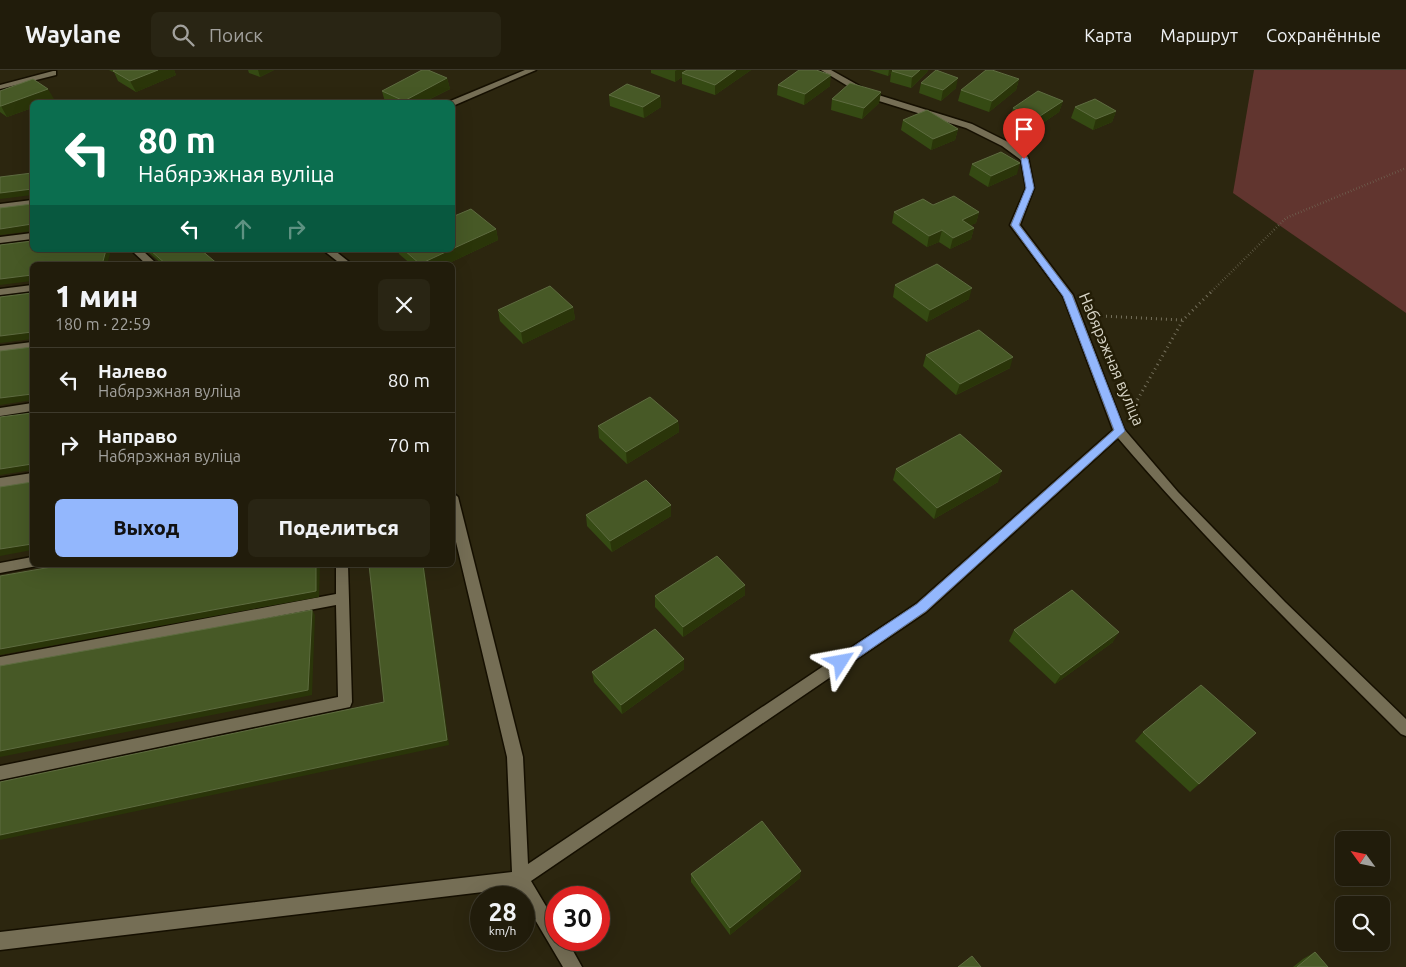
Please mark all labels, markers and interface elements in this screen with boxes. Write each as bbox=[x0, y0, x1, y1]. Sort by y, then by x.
search box bbox=[151, 12, 501, 57]
text: Waylane bbox=[25, 21, 121, 48]
icon: search bbox=[169, 21, 197, 49]
text: Поиск bbox=[209, 24, 263, 46]
text: Карта bbox=[1084, 25, 1132, 45]
text: Маршрут bbox=[1160, 25, 1238, 45]
text: Сохранённые bbox=[1266, 25, 1381, 45]
pin bbox=[1003, 108, 1045, 159]
icon: arrive bbox=[1010, 115, 1038, 143]
icon: left bbox=[55, 120, 120, 185]
text: 80 m bbox=[138, 120, 216, 160]
text: Набярэжная вуліца bbox=[138, 161, 335, 186]
icon: left bbox=[176, 215, 204, 243]
icon: ahead bbox=[229, 215, 257, 243]
icon: right bbox=[282, 215, 310, 243]
text: 1 мин bbox=[55, 279, 138, 313]
button: close bbox=[378, 279, 430, 331]
street label: Набярэжная вуліца bbox=[1076, 290, 1148, 428]
text: 180 m · 22:59 bbox=[55, 315, 151, 333]
text: Налево bbox=[98, 360, 167, 382]
icon: left bbox=[55, 366, 83, 394]
text: 80 m bbox=[388, 369, 430, 391]
text: Набярэжная вуліца bbox=[98, 382, 241, 400]
text: Направо bbox=[98, 425, 178, 447]
icon: right bbox=[55, 431, 83, 459]
text: 70 m bbox=[388, 434, 430, 456]
text: Набярэжная вуліца bbox=[98, 447, 241, 465]
button: Выход bbox=[55, 499, 238, 557]
button: Поделиться bbox=[248, 499, 430, 557]
position arrow bbox=[814, 635, 866, 687]
north arrow bbox=[1335, 831, 1390, 886]
map controls bbox=[1335, 831, 1390, 951]
speed limit sign: 30 bbox=[545, 886, 610, 951]
button: search bbox=[1335, 896, 1390, 951]
text: 28 bbox=[488, 898, 517, 926]
text: km/h bbox=[489, 924, 516, 937]

